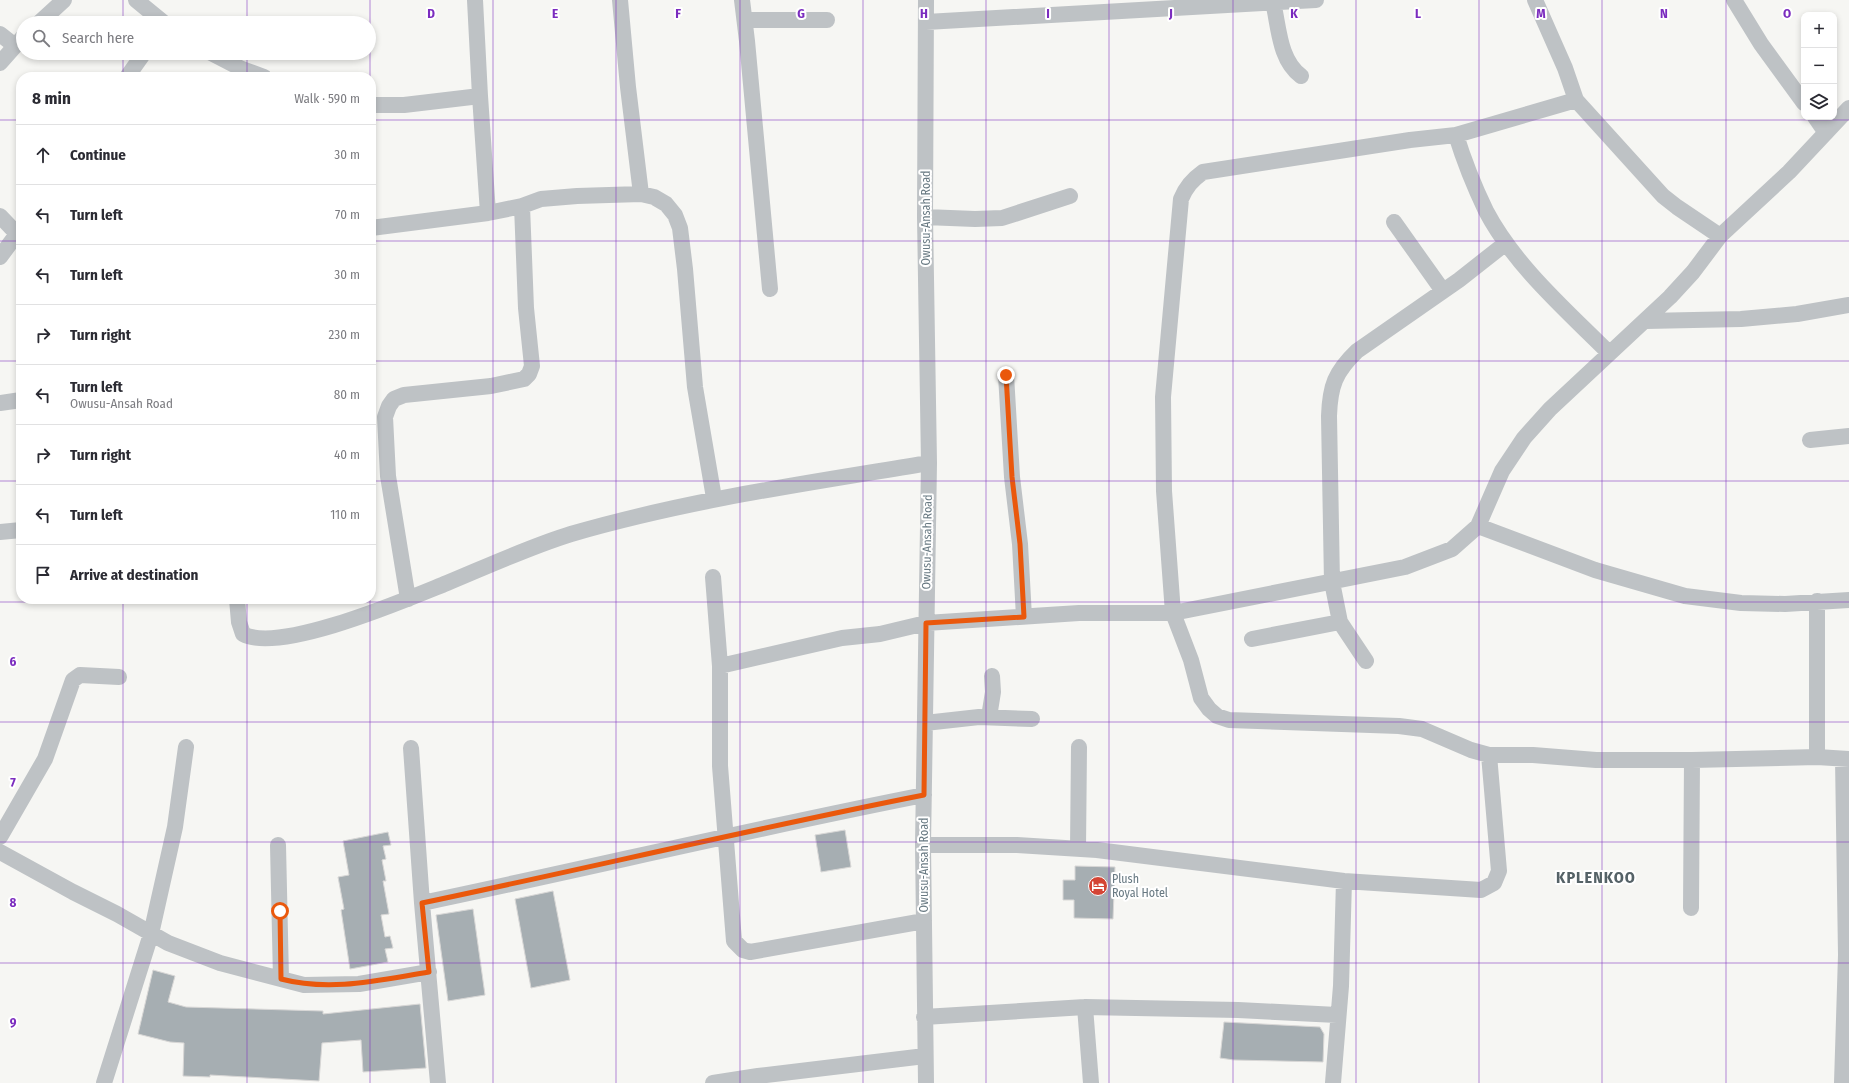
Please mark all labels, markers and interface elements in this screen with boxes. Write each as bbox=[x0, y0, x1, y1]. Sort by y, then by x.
text: D bbox=[427, 6, 435, 21]
text: E bbox=[552, 6, 558, 21]
text: F bbox=[675, 6, 681, 21]
text: G bbox=[797, 6, 805, 21]
text: H bbox=[920, 6, 928, 21]
text: I bbox=[1046, 6, 1050, 21]
text: J bbox=[1168, 6, 1173, 21]
text: K bbox=[1290, 6, 1298, 21]
text: L bbox=[1415, 6, 1421, 21]
text: M bbox=[1536, 6, 1546, 21]
text: N bbox=[1660, 6, 1668, 21]
text: O bbox=[1783, 6, 1791, 21]
map controls bbox=[1801, 12, 1837, 120]
button: + bbox=[1801, 12, 1837, 48]
search box bbox=[16, 16, 376, 60]
icon: search bbox=[30, 27, 52, 49]
text: Search here bbox=[62, 29, 134, 47]
button: − bbox=[1801, 48, 1837, 84]
button: layers bbox=[1801, 84, 1837, 120]
text: 8 min bbox=[32, 88, 71, 109]
text: Walk · 590 m bbox=[294, 91, 360, 106]
icon: ahead bbox=[32, 144, 54, 166]
text: Continue bbox=[70, 146, 126, 164]
text: 30 m bbox=[334, 147, 360, 162]
street label: Owusu-Ansah Road bbox=[919, 171, 933, 265]
icon: left bbox=[32, 204, 54, 226]
text: Turn left bbox=[70, 206, 123, 224]
text: 70 m bbox=[335, 207, 360, 222]
icon: left bbox=[32, 264, 54, 286]
text: Turn left bbox=[70, 266, 123, 284]
text: 30 m bbox=[334, 267, 360, 282]
icon: right bbox=[32, 324, 54, 346]
text: Turn right bbox=[70, 326, 131, 344]
text: 230 m bbox=[329, 327, 360, 342]
route end bbox=[997, 366, 1015, 384]
text: Turn left bbox=[70, 378, 123, 396]
icon: left bbox=[32, 384, 54, 406]
text: 80 m bbox=[334, 387, 360, 402]
text: Owusu-Ansah Road bbox=[70, 396, 173, 411]
icon: right bbox=[32, 444, 54, 466]
text: Turn right bbox=[70, 446, 131, 464]
text: 40 m bbox=[334, 447, 360, 462]
street label: Owusu-Ansah Road bbox=[919, 494, 935, 590]
icon: left bbox=[32, 504, 54, 526]
text: Turn left bbox=[70, 506, 123, 524]
text: 110 m bbox=[330, 507, 360, 522]
icon: arrive bbox=[32, 564, 54, 586]
text: Arrive at destination bbox=[70, 566, 198, 584]
text: 6 bbox=[10, 654, 17, 669]
text: 7 bbox=[10, 775, 16, 790]
street label: Owusu-Ansah Road bbox=[917, 818, 931, 912]
district label: KPLENKOO bbox=[1556, 868, 1636, 887]
place label: Plush Royal Hotel bbox=[1112, 872, 1168, 900]
hotel icon: Plush Royal Hotel bbox=[1087, 875, 1109, 897]
text: 8 bbox=[10, 895, 17, 910]
route start bbox=[271, 902, 289, 920]
text: 9 bbox=[10, 1015, 17, 1030]

